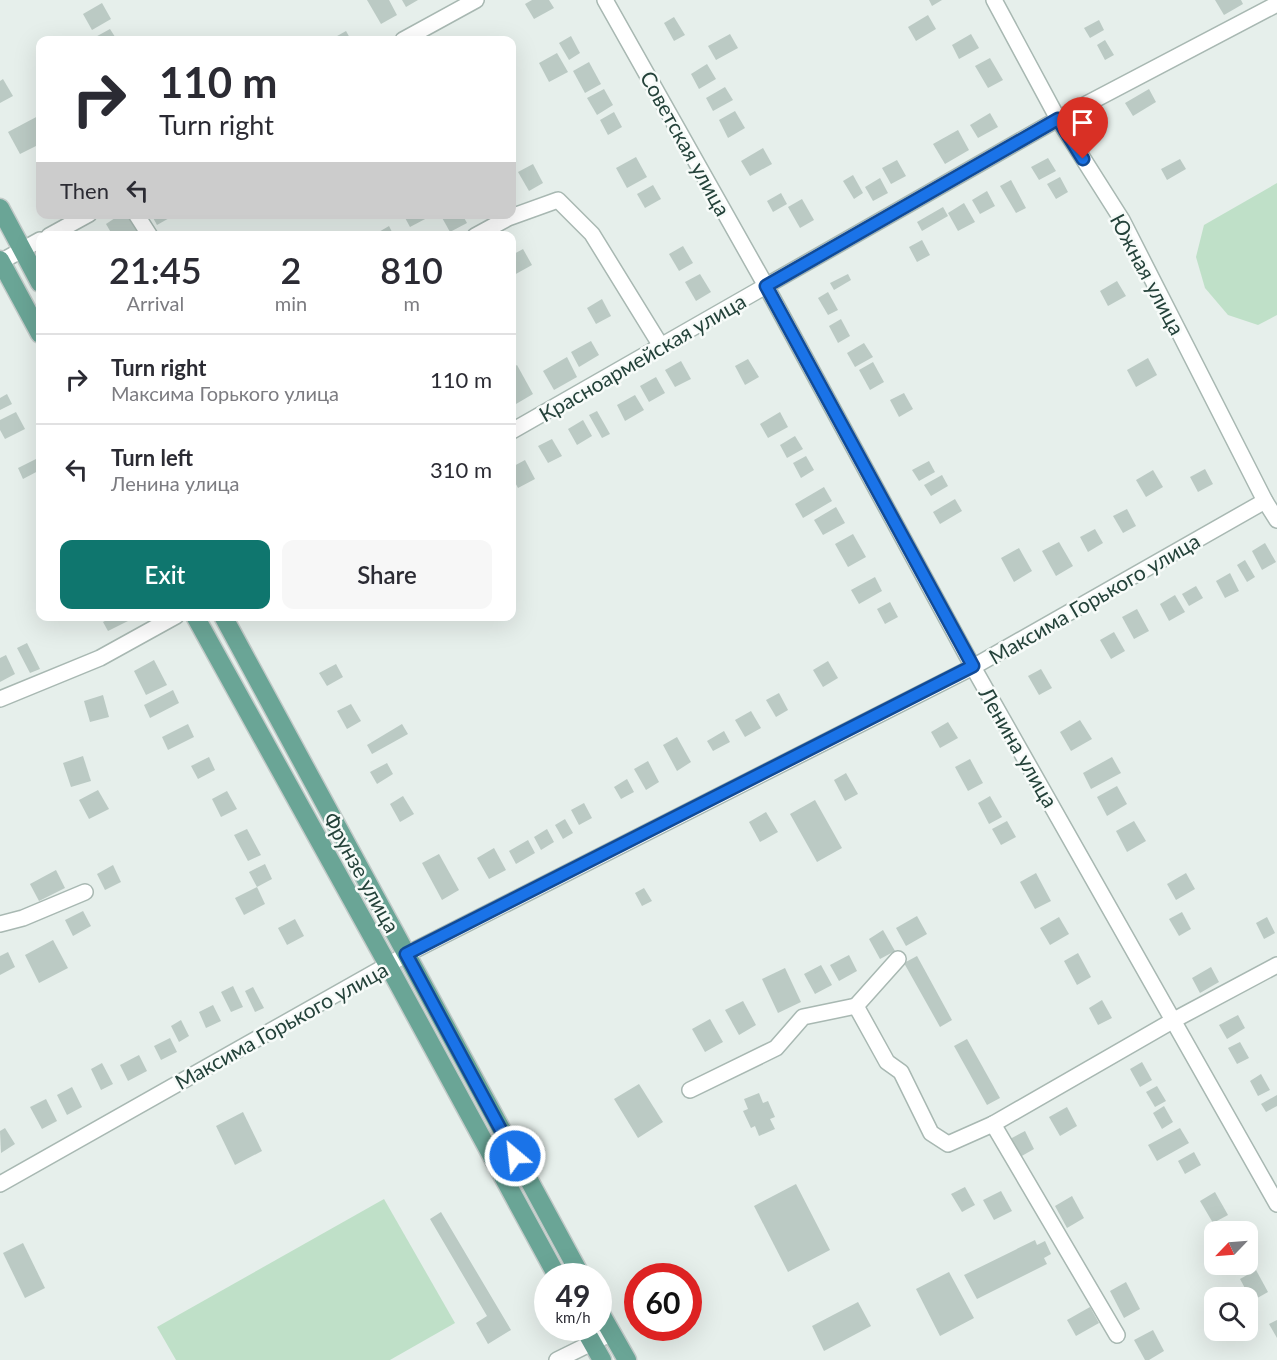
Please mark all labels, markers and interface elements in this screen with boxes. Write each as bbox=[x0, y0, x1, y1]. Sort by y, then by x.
text: 110 m bbox=[159, 57, 277, 107]
icon: right bbox=[60, 60, 138, 138]
street label: Советская улица bbox=[636, 66, 736, 220]
pin bbox=[1057, 97, 1108, 159]
icon: arrive bbox=[1066, 106, 1099, 139]
text: Turn right bbox=[159, 108, 274, 141]
icon: left bbox=[121, 174, 154, 207]
text: Then bbox=[60, 177, 109, 204]
street label: Южная улица bbox=[1106, 209, 1190, 339]
text: 21:45 bbox=[109, 248, 202, 292]
text: 2 bbox=[281, 248, 301, 292]
text: 810 bbox=[380, 248, 443, 292]
street label: Красноармейская улица bbox=[534, 288, 750, 426]
text: Arrival bbox=[127, 291, 184, 315]
text: min bbox=[275, 291, 307, 315]
text: m bbox=[403, 291, 420, 315]
text: Turn right bbox=[111, 354, 206, 381]
icon: right bbox=[60, 363, 93, 396]
text: 110 m bbox=[430, 366, 492, 393]
text: Максима Горького улица bbox=[111, 381, 339, 405]
text: Turn left bbox=[111, 444, 193, 471]
icon: left bbox=[60, 453, 93, 486]
text: 310 m bbox=[430, 456, 492, 483]
text: Ленина улица bbox=[111, 471, 239, 495]
street label: Максима Горького улица bbox=[984, 527, 1204, 669]
button: Exit bbox=[60, 540, 270, 609]
button: Share bbox=[282, 540, 492, 609]
street label: Ленина улица bbox=[974, 681, 1064, 812]
street label: Фрунзе улица bbox=[319, 807, 405, 937]
street label: Максима Горького улица bbox=[170, 956, 392, 1094]
position arrow bbox=[483, 1124, 547, 1188]
north arrow bbox=[1204, 1221, 1258, 1275]
map controls bbox=[1204, 1221, 1258, 1341]
speed limit sign: 60 bbox=[624, 1263, 702, 1341]
text: 49 bbox=[556, 1277, 590, 1313]
button: search bbox=[1204, 1287, 1258, 1341]
text: km/h bbox=[555, 1308, 591, 1326]

